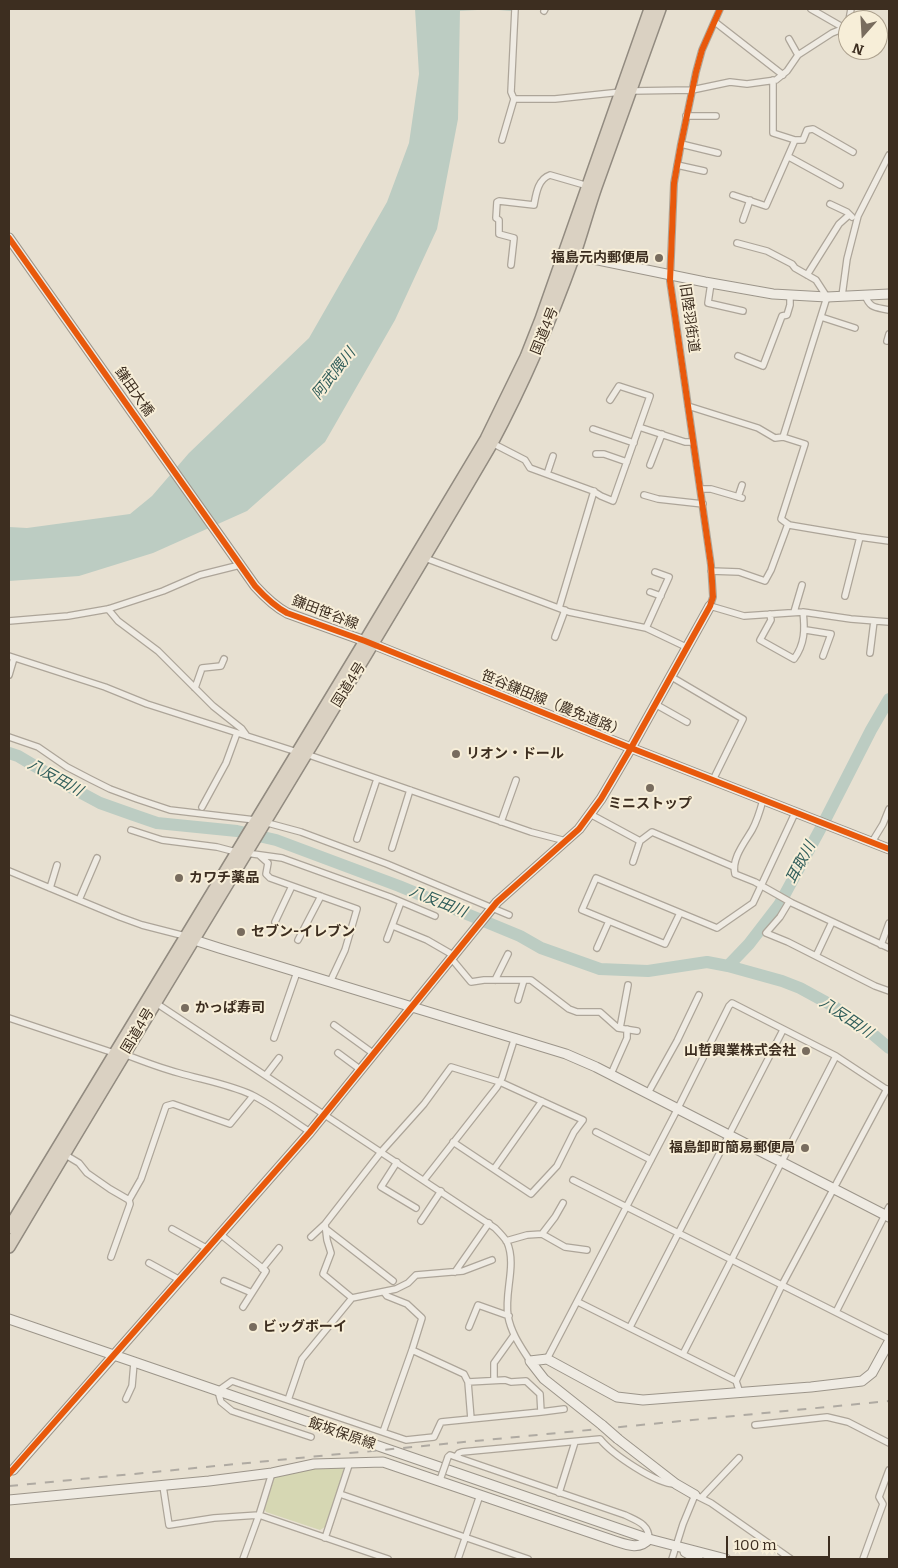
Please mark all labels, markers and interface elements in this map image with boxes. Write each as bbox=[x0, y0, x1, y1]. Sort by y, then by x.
north arrow bbox=[838, 10, 888, 60]
text: N bbox=[850, 39, 866, 59]
place label: 福島元内郵便局 bbox=[551, 250, 649, 266]
marker: 福島元内郵便局 bbox=[653, 252, 665, 264]
street label: 旧陸羽街道 bbox=[676, 282, 702, 354]
street label: 国道4号 bbox=[528, 305, 562, 357]
water label: 阿武隈川 bbox=[308, 345, 360, 403]
street label: 鎌田大橋 bbox=[111, 364, 157, 420]
street label: 鎌田笹谷線 bbox=[289, 593, 361, 633]
street label: 国道4号 bbox=[329, 659, 369, 711]
street label: 笹谷鎌田線（農免道路） bbox=[478, 667, 628, 741]
place label: リオン・ドール bbox=[466, 746, 564, 762]
marker: リオン・ドール bbox=[450, 748, 462, 760]
water label: 八反田川 bbox=[24, 756, 86, 800]
marker: ミニストップ bbox=[644, 782, 656, 794]
place label: ミニストップ bbox=[608, 796, 692, 812]
water label: 耳取川 bbox=[782, 839, 820, 887]
place label: カワチ薬品 bbox=[189, 870, 259, 886]
marker: カワチ薬品 bbox=[173, 872, 185, 884]
water label: 八反田川 bbox=[407, 882, 469, 922]
place label: セブン-イレブン bbox=[251, 924, 355, 940]
marker: セブン-イレブン bbox=[235, 926, 247, 938]
water label: 八反田川 bbox=[816, 994, 876, 1042]
place label: かっぱ寿司 bbox=[195, 1000, 265, 1016]
marker: かっぱ寿司 bbox=[179, 1002, 191, 1014]
street label: 国道4号 bbox=[118, 1005, 158, 1057]
place label: 山哲興業株式会社 bbox=[684, 1043, 796, 1059]
marker: 山哲興業株式会社 bbox=[800, 1045, 812, 1057]
place label: 福島卸町簡易郵便局 bbox=[669, 1140, 795, 1156]
marker: 福島卸町簡易郵便局 bbox=[799, 1142, 811, 1154]
place label: ビッグボーイ bbox=[263, 1319, 347, 1335]
marker: ビッグボーイ bbox=[247, 1321, 259, 1333]
street label: 飯坂保原線 bbox=[306, 1415, 378, 1453]
scale bar bbox=[728, 1526, 832, 1558]
text: 100 m bbox=[734, 1536, 777, 1554]

